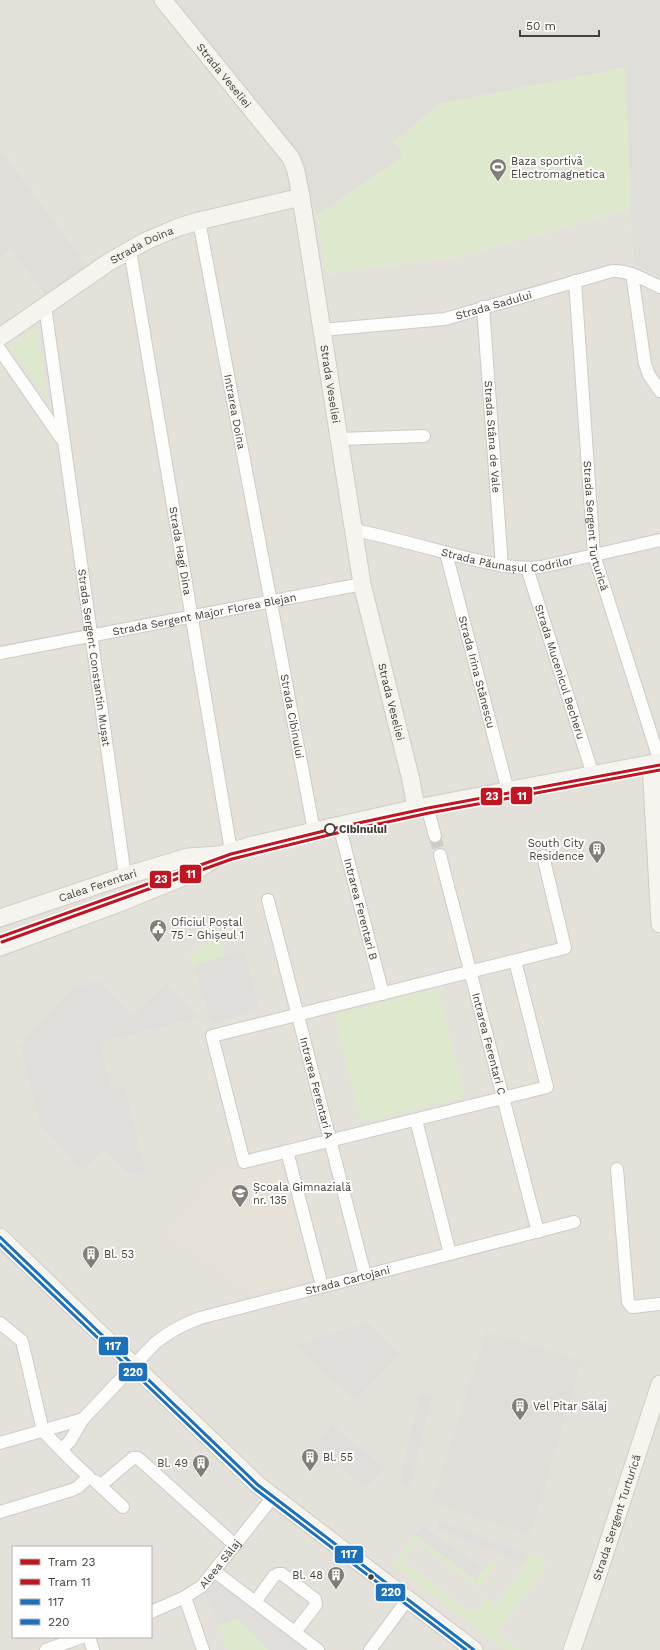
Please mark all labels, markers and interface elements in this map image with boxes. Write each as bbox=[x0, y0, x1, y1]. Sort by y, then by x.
scale bar bbox=[520, 12, 599, 38]
text: 50 m bbox=[526, 19, 556, 33]
street label: Strada Veseliei bbox=[194, 41, 254, 111]
place label: Baza sportivă Electromagnetica bbox=[511, 155, 605, 181]
sports icon: Baza sportivă Electromagnetica bbox=[488, 157, 508, 182]
street label: Strada Doina bbox=[108, 224, 175, 267]
street label: Strada Sadului bbox=[454, 288, 533, 323]
street label: Strada Veseliei bbox=[317, 344, 343, 424]
street label: Intrarea Doina bbox=[221, 373, 248, 450]
street label: Strada Stâna de Vale bbox=[481, 380, 503, 493]
street label: Strada Sergent Turturică bbox=[580, 460, 611, 593]
street label: Strada Hagi Dina bbox=[166, 506, 194, 596]
street label: Strada Păunașul Codrilor bbox=[440, 546, 575, 575]
street label: Strada Sergent Constantin Mușat bbox=[75, 568, 113, 747]
street label: Strada Sergent Major Florea Blejan bbox=[111, 591, 297, 638]
street label: Strada Mucenicul Becheru bbox=[532, 603, 587, 741]
street label: Strada Irina Stănescu bbox=[456, 614, 497, 730]
street label: Strada Veseliei bbox=[375, 662, 407, 742]
street label: Strada Cibinului bbox=[278, 673, 306, 760]
line badge: 11 bbox=[510, 786, 533, 805]
line badge: 23 bbox=[480, 787, 503, 806]
text: 23 bbox=[485, 790, 499, 803]
text: 11 bbox=[517, 790, 527, 803]
marker: Cibinului bbox=[324, 823, 336, 835]
place label: Cibinului bbox=[339, 823, 387, 836]
place label: South City Residence bbox=[528, 837, 584, 863]
building icon: South City Residence bbox=[587, 839, 607, 864]
street label: Intrarea Ferentari B bbox=[341, 857, 380, 962]
line badge: 11 bbox=[179, 864, 202, 884]
street label: Calea Ferentari bbox=[57, 867, 138, 905]
text: 11 bbox=[186, 868, 196, 881]
line badge: 23 bbox=[149, 870, 172, 889]
text: 23 bbox=[154, 873, 168, 886]
place label: Oficiul Poștal 75 - Ghișeul 1 bbox=[171, 916, 244, 942]
public building icon: Oficiul Poștal 75 - Ghișeul 1 bbox=[148, 918, 168, 943]
street label: Intrarea Ferentari C bbox=[469, 991, 508, 1097]
street label: Intrarea Ferentari A bbox=[297, 1036, 335, 1140]
place label: Școala Gimnazială nr. 135 bbox=[253, 1181, 351, 1207]
school or university icon: Școala Gimnazială nr. 135 bbox=[230, 1183, 250, 1208]
building icon: Bl. 53 bbox=[81, 1244, 101, 1269]
place label: Bl. 53 bbox=[104, 1248, 134, 1261]
street label: Strada Cartojani bbox=[304, 1264, 391, 1298]
line badge: 117 bbox=[98, 1336, 129, 1356]
text: 117 bbox=[105, 1340, 121, 1353]
line badge: 220 bbox=[118, 1362, 148, 1382]
text: 220 bbox=[123, 1366, 143, 1379]
building icon: Vel Pitar Sălaj bbox=[510, 1396, 530, 1421]
place label: Vel Pitar Sălaj bbox=[533, 1400, 607, 1413]
building icon: Bl. 55 bbox=[300, 1447, 320, 1472]
place label: Bl. 55 bbox=[323, 1451, 353, 1464]
building icon: Bl. 49 bbox=[191, 1453, 211, 1478]
street label: Strada Sergent Turturică bbox=[590, 1453, 644, 1582]
place label: Bl. 49 bbox=[157, 1457, 188, 1470]
street label: Aleea Sălaj bbox=[197, 1537, 244, 1591]
line badge: 117 bbox=[334, 1545, 364, 1564]
legend bbox=[12, 1546, 152, 1638]
text: 117 bbox=[341, 1548, 357, 1561]
text: Tram 23 bbox=[48, 1555, 95, 1569]
building icon: Bl. 48 bbox=[326, 1565, 346, 1590]
place label: Bl. 48 bbox=[292, 1569, 323, 1582]
unlabelled marker bbox=[366, 1572, 376, 1582]
text: Tram 11 bbox=[48, 1575, 91, 1589]
line badge: 220 bbox=[375, 1583, 406, 1602]
text: 220 bbox=[381, 1586, 401, 1599]
text: 117 bbox=[48, 1595, 64, 1609]
text: 220 bbox=[48, 1615, 69, 1629]

